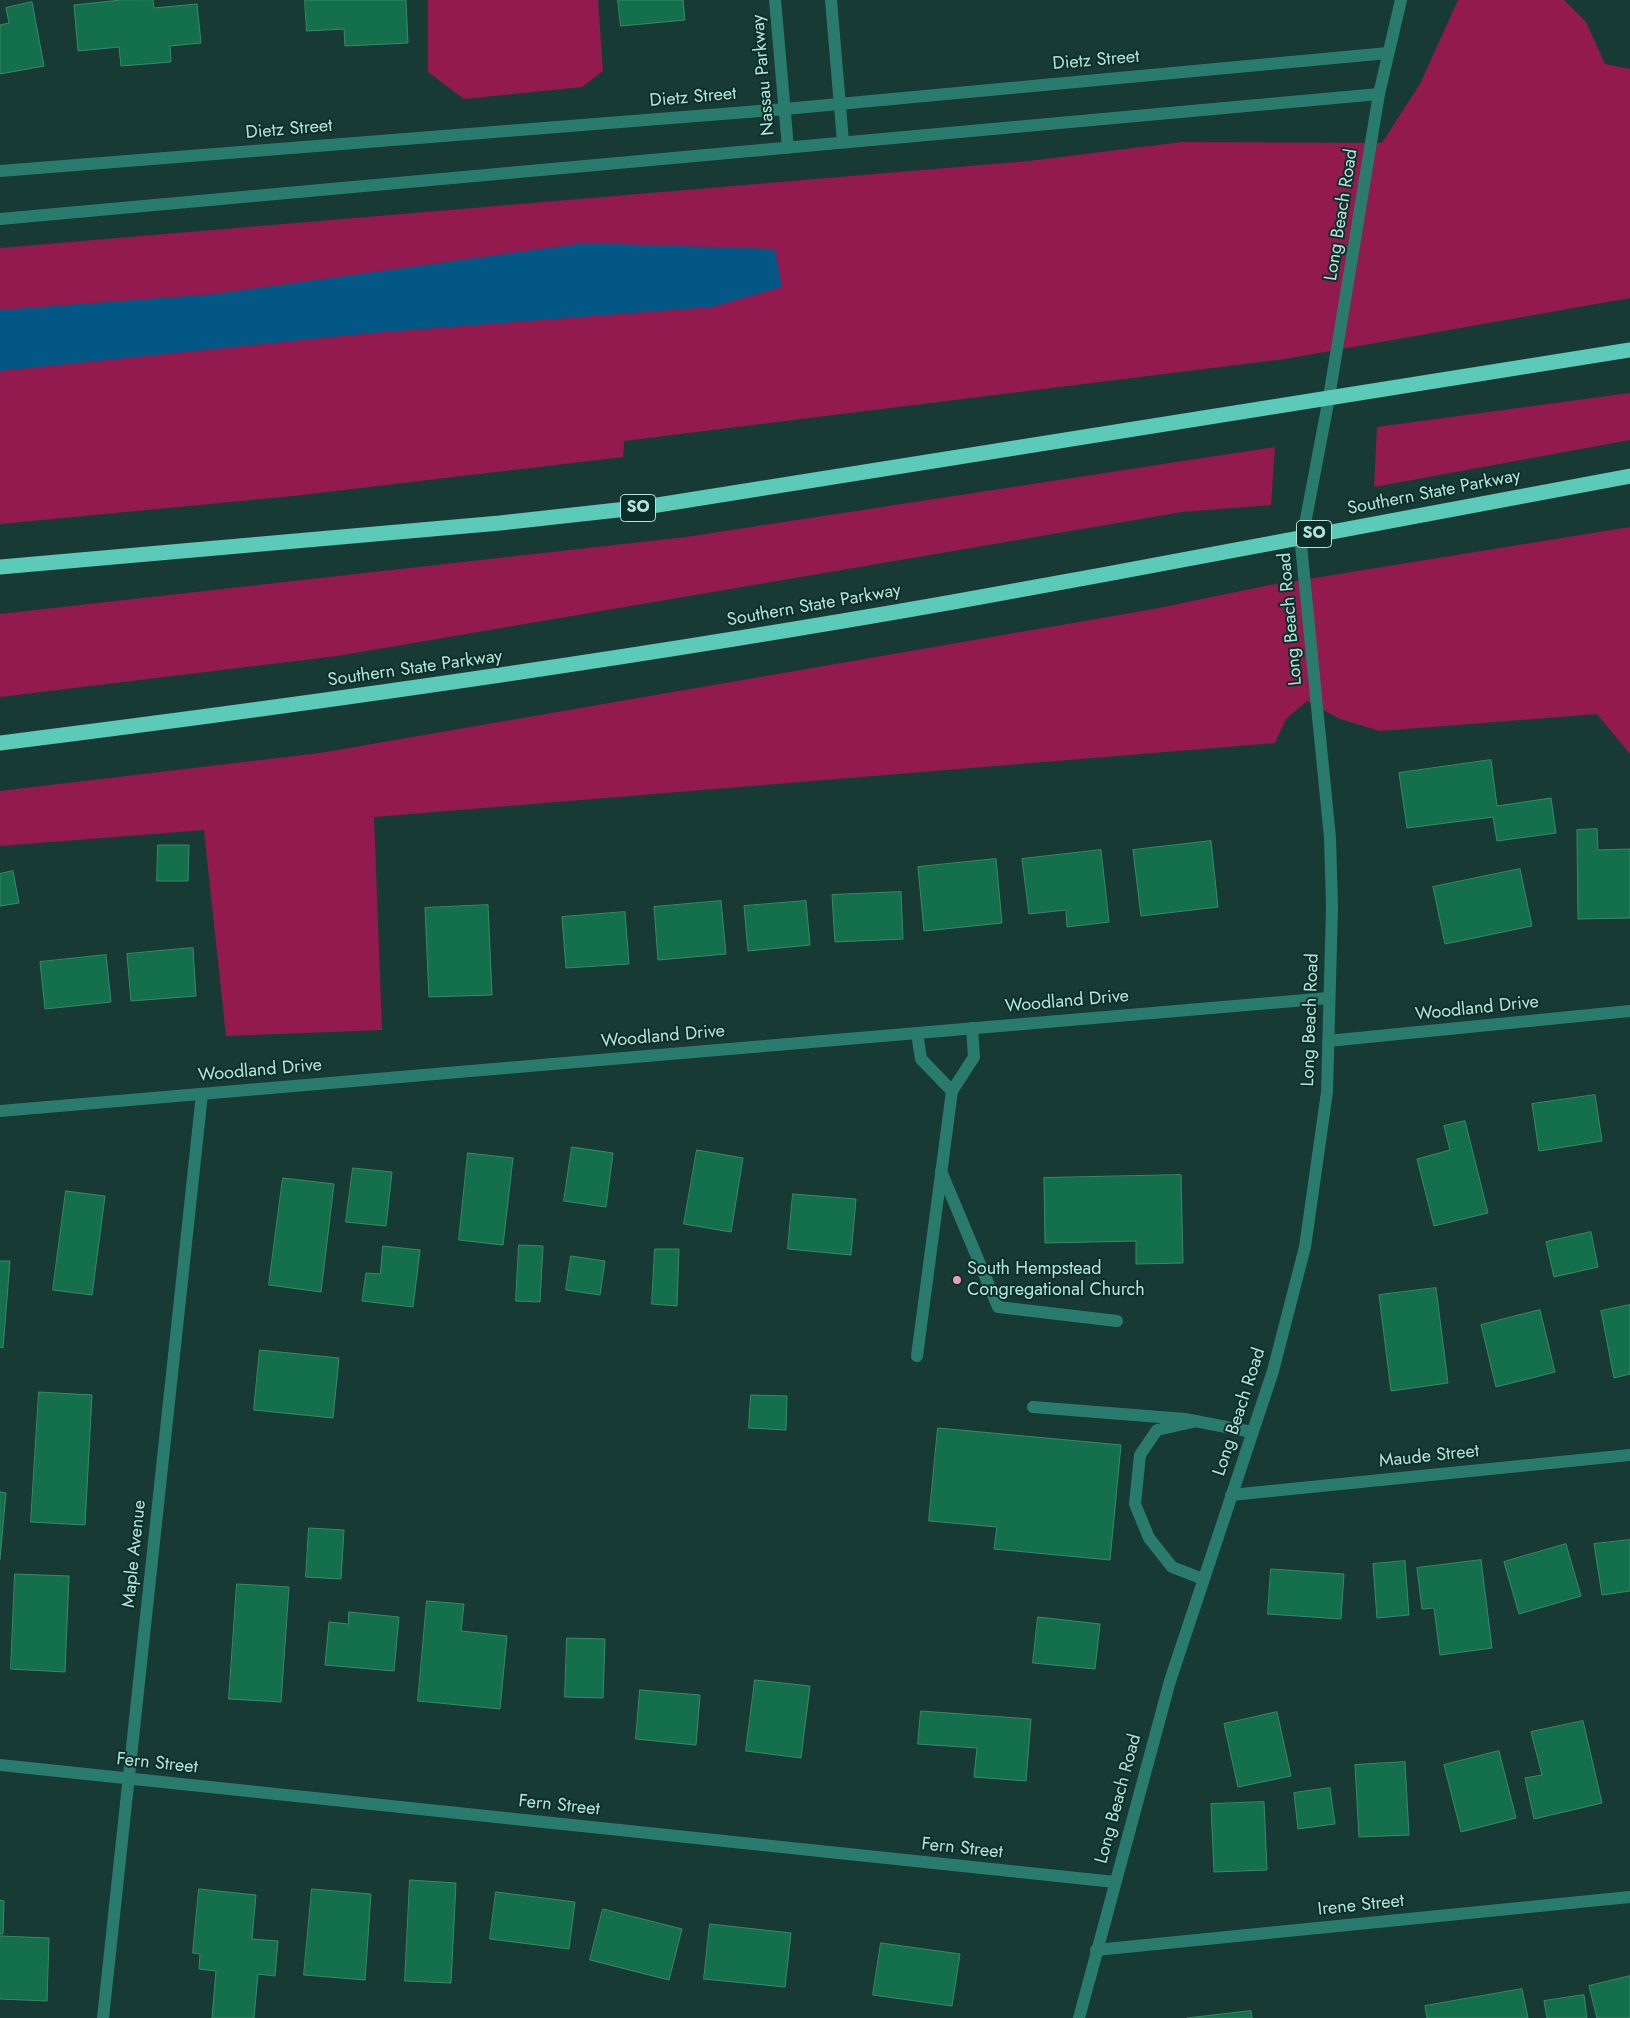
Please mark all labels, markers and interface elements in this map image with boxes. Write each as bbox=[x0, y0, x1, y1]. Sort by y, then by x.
street label: Nassau Parkway bbox=[748, 13, 780, 137]
street label: Dietz Street bbox=[1052, 46, 1140, 76]
street label: Dietz Street bbox=[649, 83, 737, 113]
street label: Dietz Street bbox=[245, 115, 333, 145]
street label: Long Beach Road bbox=[1321, 147, 1363, 283]
street label: Southern State Parkway bbox=[1346, 466, 1522, 520]
road number: SO bbox=[620, 494, 656, 522]
road number: SO bbox=[1296, 520, 1332, 548]
street label: Long Beach Road bbox=[1274, 552, 1308, 686]
street label: Southern State Parkway bbox=[725, 580, 903, 632]
street label: Southern State Parkway bbox=[326, 646, 504, 692]
street label: Long Beach Road bbox=[1298, 953, 1324, 1087]
street label: Woodland Drive bbox=[1004, 986, 1130, 1018]
street label: Woodland Drive bbox=[1414, 992, 1540, 1026]
street label: Woodland Drive bbox=[600, 1021, 726, 1053]
street label: Woodland Drive bbox=[197, 1055, 323, 1087]
place label: South Hempstead Congregational Church bbox=[967, 1259, 1145, 1302]
marker: South Hempstead Congregational Church bbox=[951, 1274, 963, 1286]
street label: Long Beach Road bbox=[1209, 1345, 1271, 1479]
street label: Maude Street bbox=[1378, 1441, 1480, 1473]
street label: Maple Avenue bbox=[119, 1499, 151, 1609]
street label: Long Beach Road bbox=[1091, 1732, 1147, 1866]
street label: Fern Street bbox=[115, 1749, 199, 1779]
street label: Fern Street bbox=[517, 1791, 601, 1821]
street label: Fern Street bbox=[920, 1834, 1004, 1864]
street label: Irene Street bbox=[1317, 1891, 1405, 1921]

